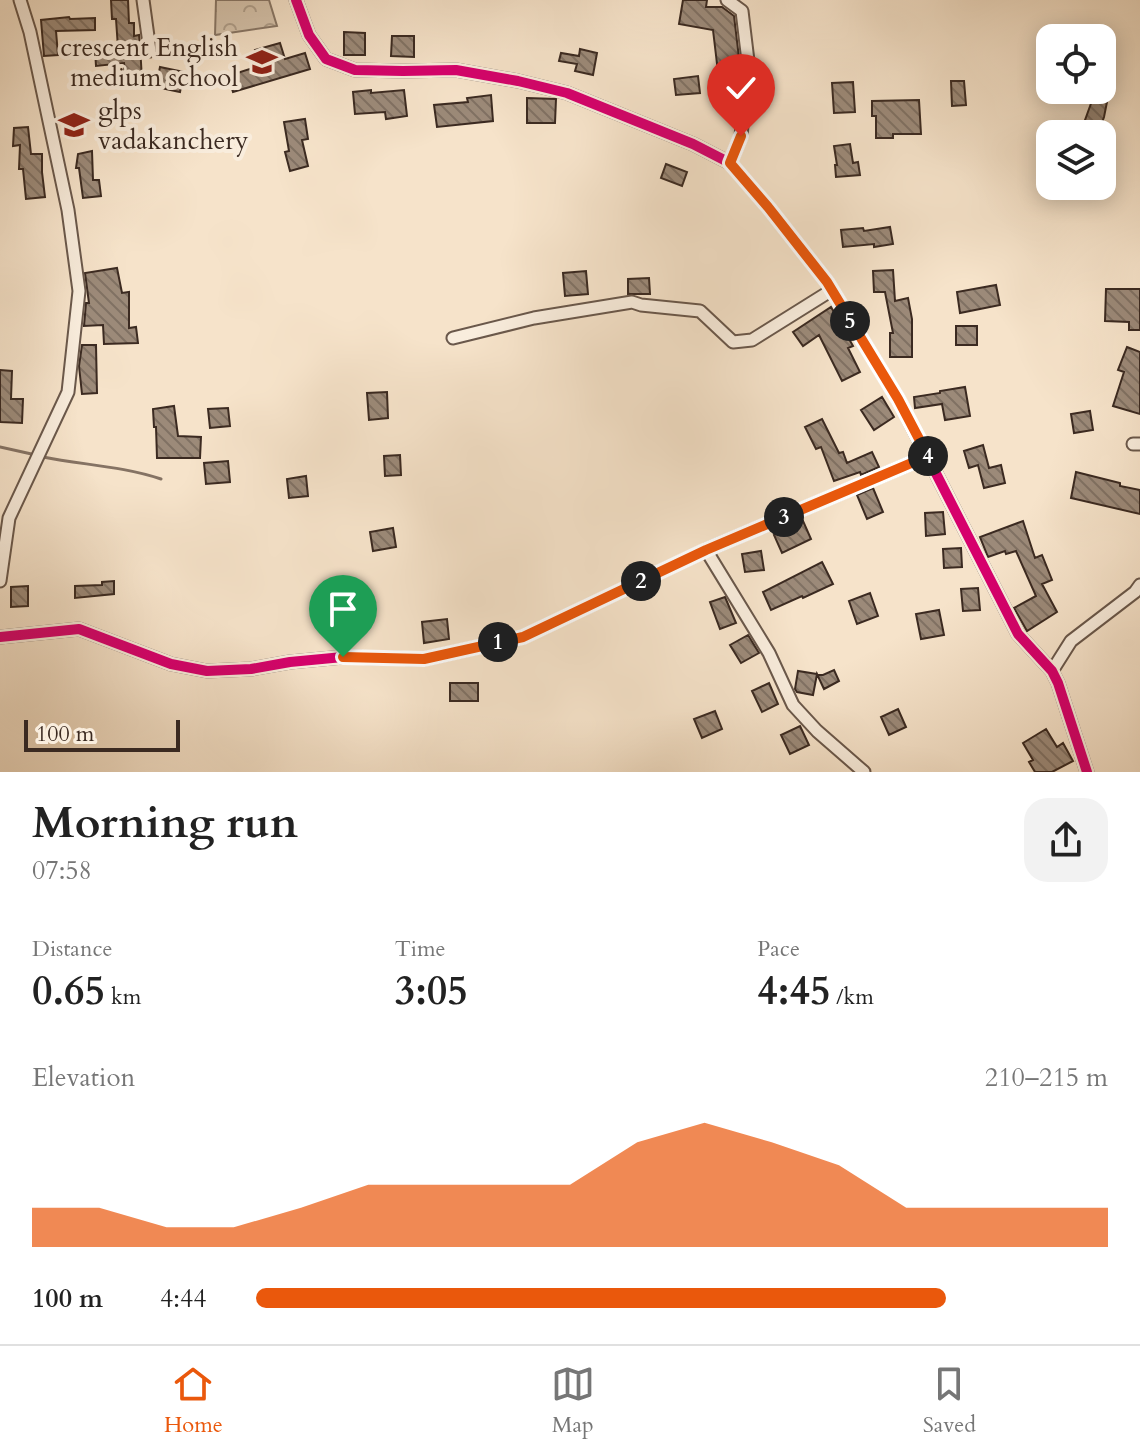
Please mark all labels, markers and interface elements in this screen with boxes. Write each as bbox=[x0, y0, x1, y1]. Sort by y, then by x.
map controls bbox=[1036, 24, 1116, 200]
button: locate bbox=[1036, 24, 1116, 104]
place label: crescent English medium school bbox=[60, 30, 238, 95]
school or university icon: crescent English medium school bbox=[245, 45, 279, 79]
pin bbox=[707, 54, 775, 136]
icon: check bbox=[719, 66, 763, 110]
place label: glps vadakanchery bbox=[98, 93, 249, 158]
school or university icon: glps vadakanchery bbox=[57, 108, 91, 142]
button: layers bbox=[1036, 120, 1116, 200]
pin: 5 bbox=[830, 301, 870, 341]
text: 5 bbox=[844, 306, 856, 336]
pin: 4 bbox=[908, 436, 948, 476]
text: 4 bbox=[922, 441, 934, 471]
pin: 3 bbox=[764, 497, 804, 537]
text: 3 bbox=[778, 502, 790, 532]
pin: 2 bbox=[621, 561, 661, 601]
text: 2 bbox=[635, 566, 647, 596]
pin bbox=[309, 575, 377, 657]
icon: arrive bbox=[321, 587, 365, 631]
pin: 1 bbox=[478, 622, 518, 662]
text: 1 bbox=[492, 627, 504, 657]
scale bar bbox=[24, 716, 180, 752]
text: 100 m bbox=[36, 719, 94, 749]
text: Morning run bbox=[32, 793, 298, 853]
button: share bbox=[1024, 798, 1108, 882]
text: 07:58 bbox=[32, 853, 92, 888]
text: Distance bbox=[32, 934, 112, 964]
text: Time bbox=[395, 934, 446, 964]
text: Pace bbox=[757, 934, 800, 964]
text: 0.65 bbox=[32, 964, 105, 1019]
text: 3:05 bbox=[395, 964, 468, 1019]
text: 4:45 bbox=[757, 964, 830, 1019]
text: km bbox=[105, 982, 141, 1012]
text: /km bbox=[830, 982, 874, 1012]
text: Elevation bbox=[32, 1060, 135, 1095]
text: 210–215 m bbox=[985, 1060, 1108, 1095]
text: 100 m bbox=[32, 1281, 103, 1316]
text: 4:44 bbox=[160, 1281, 207, 1316]
tab: Home bbox=[164, 1362, 223, 1440]
tab: Map bbox=[551, 1362, 595, 1440]
tab: Saved bbox=[923, 1362, 976, 1440]

